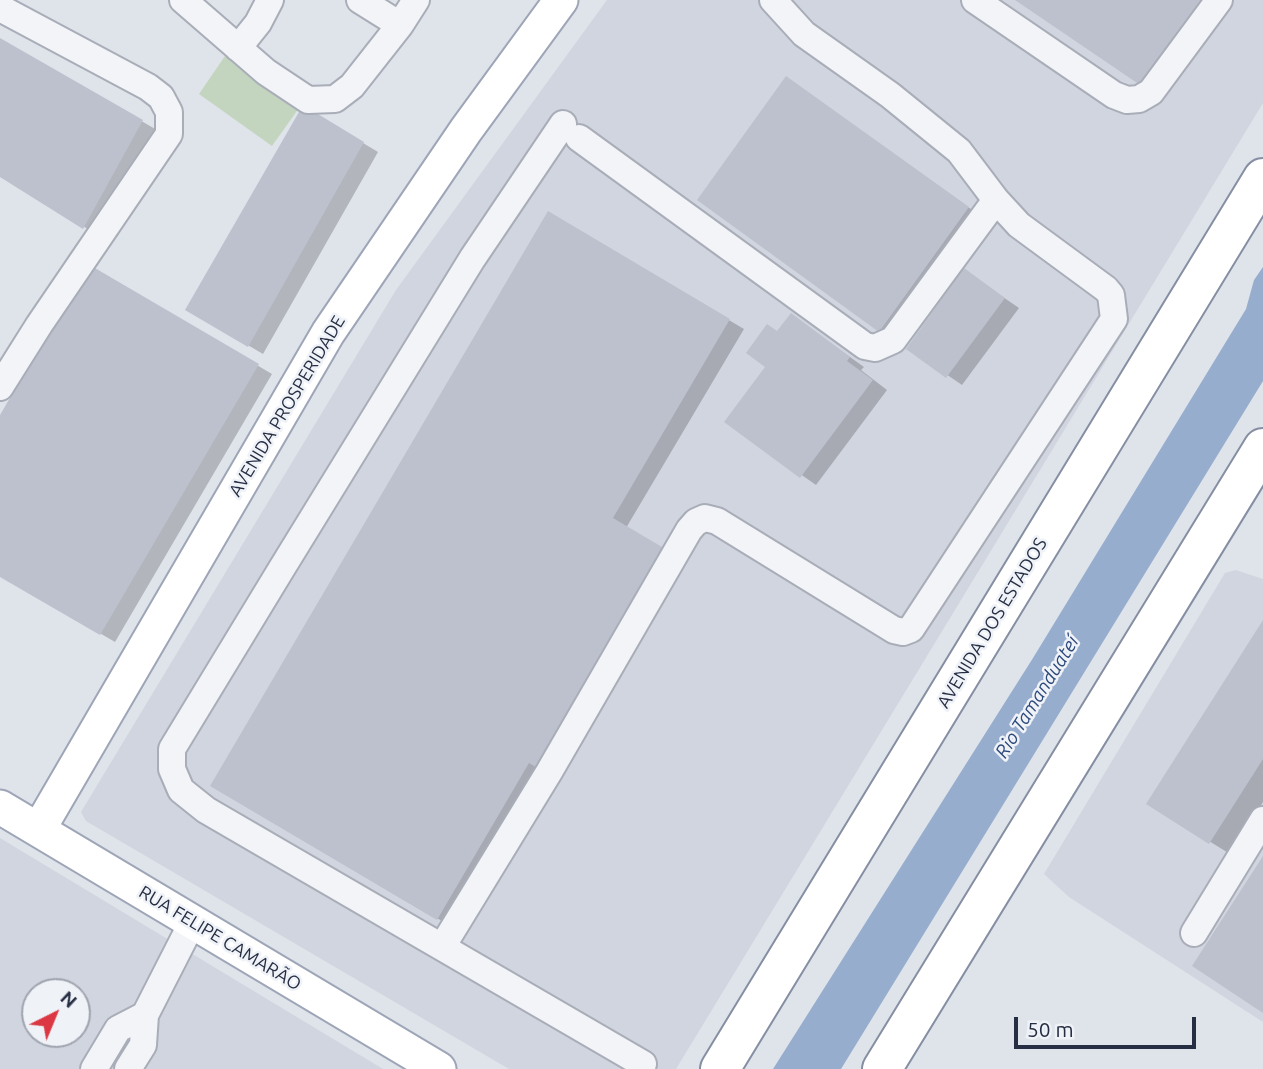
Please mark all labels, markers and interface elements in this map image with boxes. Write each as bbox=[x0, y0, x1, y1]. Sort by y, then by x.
street label: AVENIDA PROSPERIDADE bbox=[224, 312, 350, 500]
street label: AVENIDA DOS ESTADOS bbox=[933, 534, 1051, 712]
water label: Rio Tamanduateí bbox=[990, 632, 1084, 762]
street label: RUA FELIPE CAMARÃO bbox=[135, 881, 305, 995]
north arrow bbox=[21, 978, 91, 1048]
text: N bbox=[56, 986, 82, 1012]
scale bar bbox=[1018, 1002, 1200, 1046]
text: 50 m bbox=[1027, 1017, 1074, 1041]

